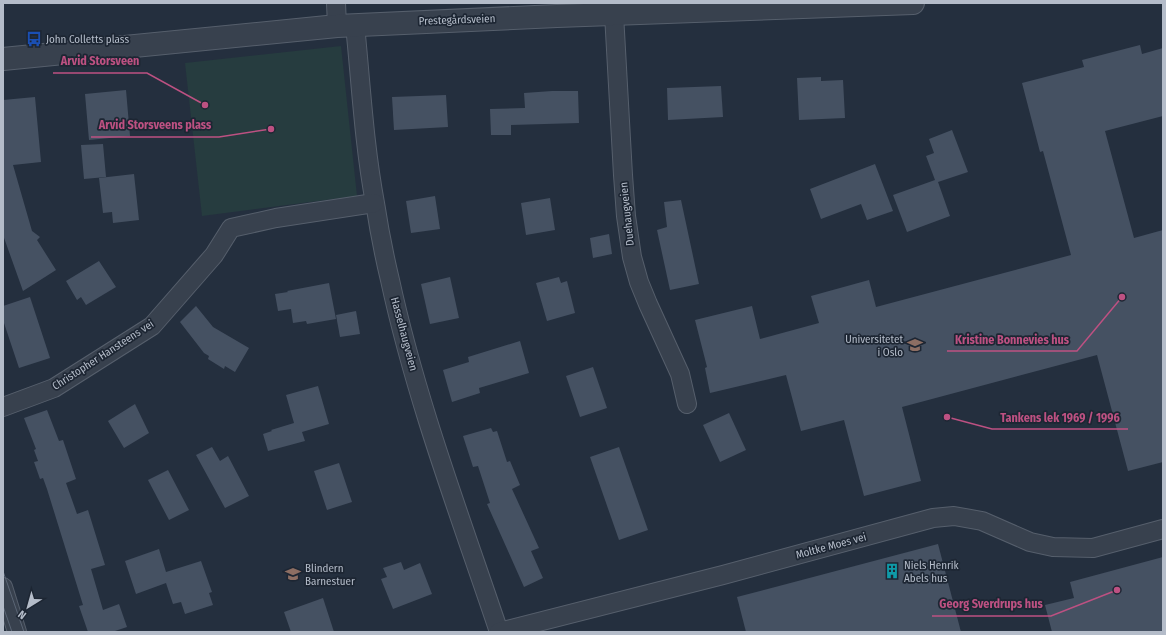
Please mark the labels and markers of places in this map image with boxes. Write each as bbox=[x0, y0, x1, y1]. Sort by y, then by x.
bus stop icon: John Colletts plass bbox=[25, 30, 43, 48]
place label: John Colletts plass bbox=[46, 33, 129, 46]
callout: Arvid Storsveen bbox=[53, 49, 147, 73]
callout: Arvid Storsveens plass bbox=[91, 113, 219, 137]
callout: Kristine Bonnevies hus bbox=[947, 327, 1077, 351]
place label: Universitetet i Oslo bbox=[845, 333, 903, 359]
school or university icon: Universitetet i Oslo bbox=[906, 336, 924, 354]
callout: Tankens lek 1969 / 1996 bbox=[992, 405, 1128, 429]
place label: Niels Henrik Abels hus bbox=[904, 559, 960, 585]
place label: Blindern Barnestuer bbox=[305, 562, 355, 588]
building icon: Niels Henrik Abels hus bbox=[883, 562, 901, 580]
school or university icon: Blindern Barnestuer bbox=[284, 565, 302, 583]
callout: Georg Sverdrups hus bbox=[932, 592, 1051, 616]

